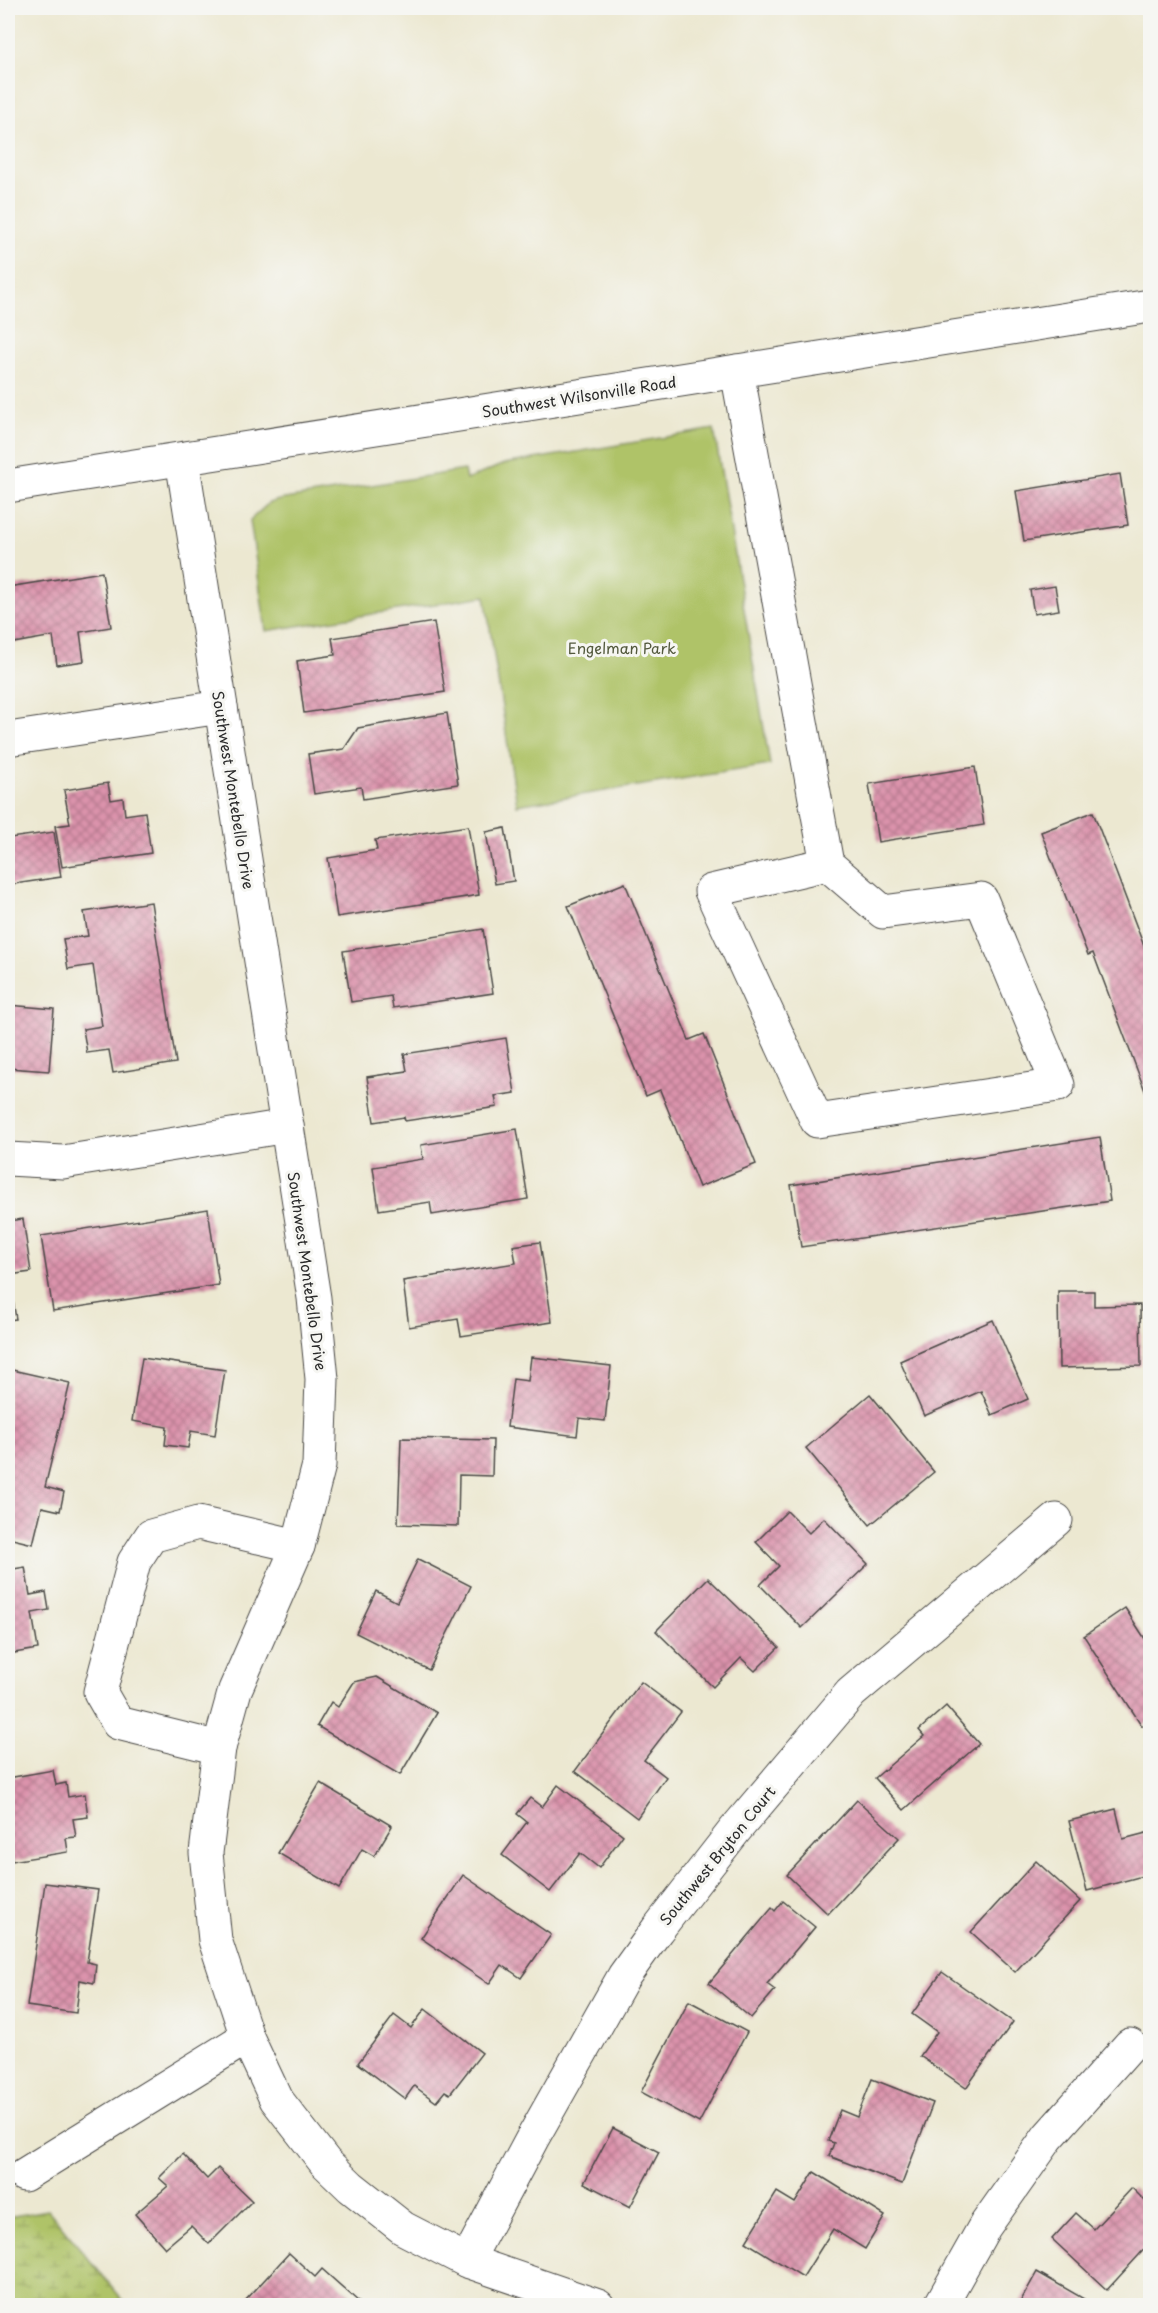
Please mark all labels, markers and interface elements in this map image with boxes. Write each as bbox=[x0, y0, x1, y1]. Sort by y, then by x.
street label: Southwest Wilsonville Road bbox=[480, 369, 678, 423]
park label: Engelman Park bbox=[568, 636, 676, 659]
street label: Southwest Montebello Drive bbox=[207, 689, 261, 891]
street label: Southwest Montebello Drive bbox=[283, 1170, 333, 1372]
street label: Southwest Bryton Court bbox=[654, 1780, 780, 1930]

